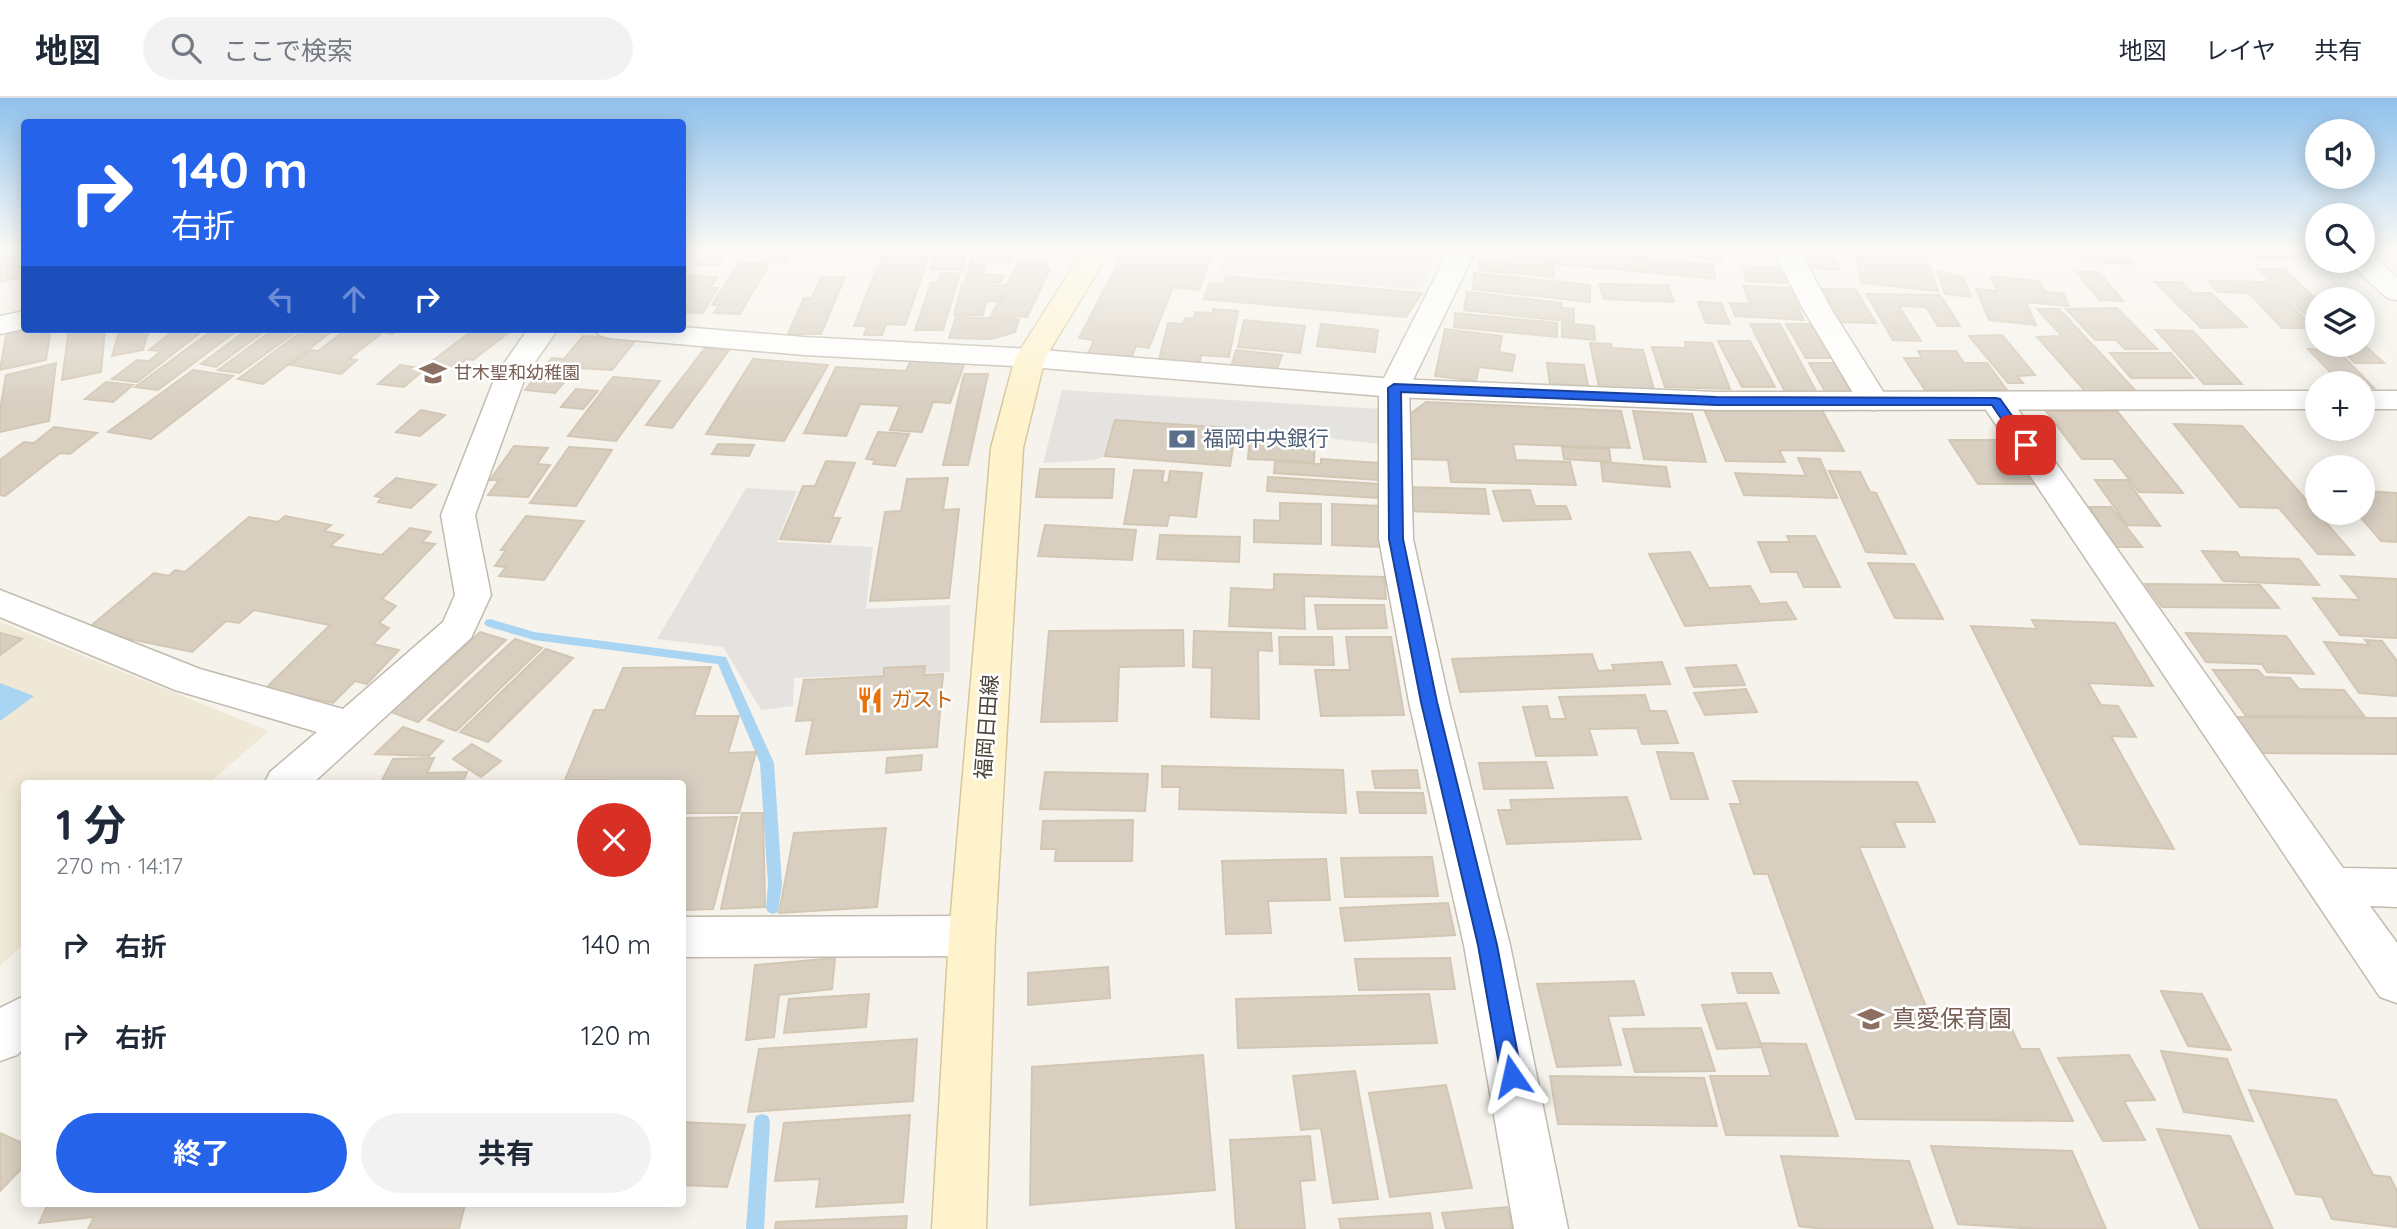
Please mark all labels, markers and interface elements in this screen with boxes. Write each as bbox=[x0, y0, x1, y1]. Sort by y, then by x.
search box bbox=[143, 17, 633, 80]
text: 地図 bbox=[35, 29, 101, 70]
icon: search bbox=[167, 29, 205, 67]
text: ここで検索 bbox=[223, 34, 353, 67]
text: 地図 bbox=[2119, 35, 2167, 65]
text: レイヤ bbox=[2205, 35, 2276, 65]
text: 共有 bbox=[2314, 35, 2362, 65]
map controls bbox=[2305, 119, 2375, 525]
button: sound bbox=[2305, 119, 2375, 189]
text: 140 m bbox=[171, 139, 308, 200]
icon: right bbox=[56, 147, 147, 238]
button: search bbox=[2305, 203, 2375, 273]
text: 右折 bbox=[171, 205, 235, 245]
icon: left bbox=[262, 280, 300, 318]
icon: ahead bbox=[335, 280, 373, 318]
icon: right bbox=[408, 280, 446, 318]
button: layers bbox=[2305, 287, 2375, 357]
school or university icon: 甘木聖和幼稚園 bbox=[418, 358, 448, 388]
place label: 甘木聖和幼稚園 bbox=[454, 361, 580, 384]
button: + bbox=[2305, 371, 2375, 441]
pin bbox=[1996, 415, 2056, 475]
bank icon: 福岡中央銀行 bbox=[1167, 424, 1197, 454]
place label: 福岡中央銀行 bbox=[1203, 425, 1329, 451]
icon: arrive bbox=[2007, 426, 2045, 464]
button: − bbox=[2305, 455, 2375, 525]
street label: 福岡日田線 bbox=[969, 674, 1003, 780]
restaurant icon: ガスト bbox=[855, 685, 885, 715]
place label: ガスト bbox=[891, 686, 954, 712]
text: 1 分 bbox=[56, 798, 126, 851]
button: close bbox=[577, 803, 651, 877]
text: 270 m · 14:17 bbox=[56, 851, 183, 880]
icon: right bbox=[56, 926, 94, 964]
text: 140 m bbox=[582, 928, 651, 961]
text: 右折 bbox=[115, 930, 167, 963]
place label: 真愛保育園 bbox=[1892, 1003, 2012, 1033]
school or university icon: 真愛保育園 bbox=[1856, 1004, 1886, 1034]
icon: right bbox=[56, 1017, 94, 1055]
text: 120 m bbox=[581, 1019, 651, 1052]
text: 右折 bbox=[115, 1021, 167, 1054]
position arrow bbox=[1475, 1039, 1549, 1113]
button: 終了 bbox=[56, 1113, 347, 1193]
button: 共有 bbox=[361, 1113, 651, 1193]

